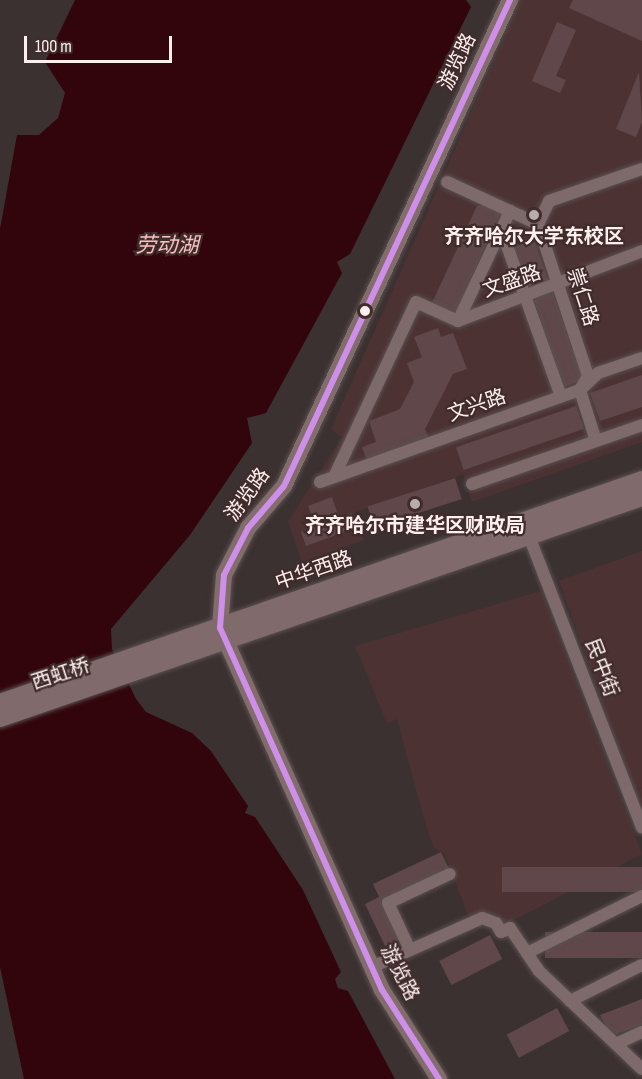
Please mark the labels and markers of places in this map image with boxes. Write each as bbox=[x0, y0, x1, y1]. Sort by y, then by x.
marker: 齐齐哈尔大学东校区 bbox=[527, 208, 541, 222]
place label: 齐齐哈尔大学东校区 bbox=[444, 225, 624, 249]
unlabelled marker bbox=[359, 305, 371, 317]
marker: 齐齐哈尔市建华区财政局 bbox=[408, 497, 422, 511]
place label: 齐齐哈尔市建华区财政局 bbox=[305, 514, 525, 538]

